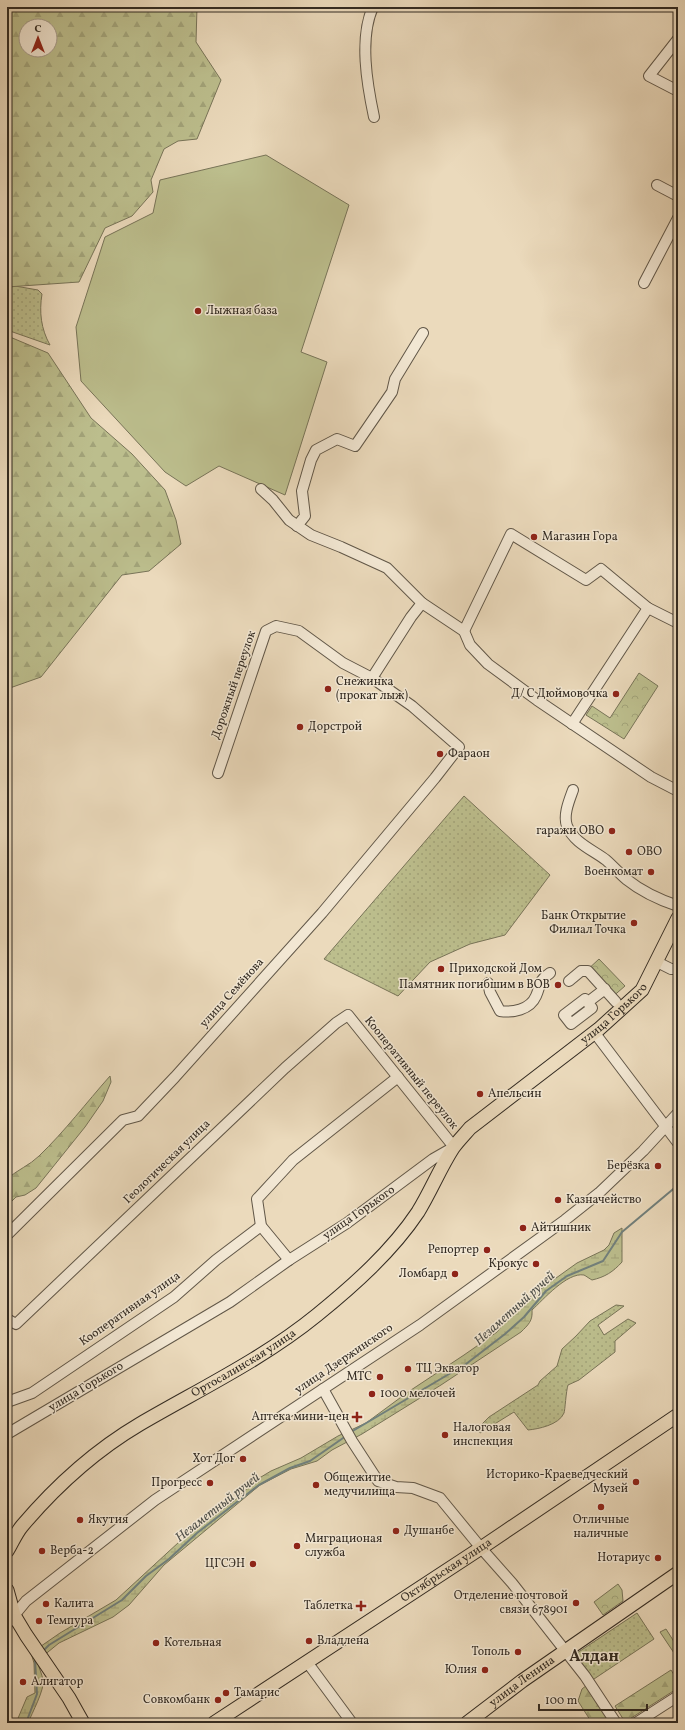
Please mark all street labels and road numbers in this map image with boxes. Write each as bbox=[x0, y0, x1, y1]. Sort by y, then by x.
street label: Дорожный переулок bbox=[208, 628, 260, 741]
street label: улица Семёнова bbox=[196, 955, 268, 1031]
street label: улица Горького bbox=[577, 981, 652, 1048]
street label: Кооперативный переулок bbox=[360, 1013, 462, 1133]
street label: Геологическая улица bbox=[120, 1116, 214, 1208]
street label: улица Горького bbox=[320, 1182, 398, 1244]
street label: Кооперативная улица bbox=[76, 1268, 184, 1350]
street label: улица Дзержинского bbox=[292, 1320, 396, 1398]
street label: Ортосалинская улица bbox=[189, 1325, 300, 1401]
street label: улица Горького bbox=[45, 1358, 127, 1416]
street label: Октябрьская улица bbox=[398, 1535, 495, 1606]
street label: улица Ленина bbox=[486, 1652, 558, 1711]

